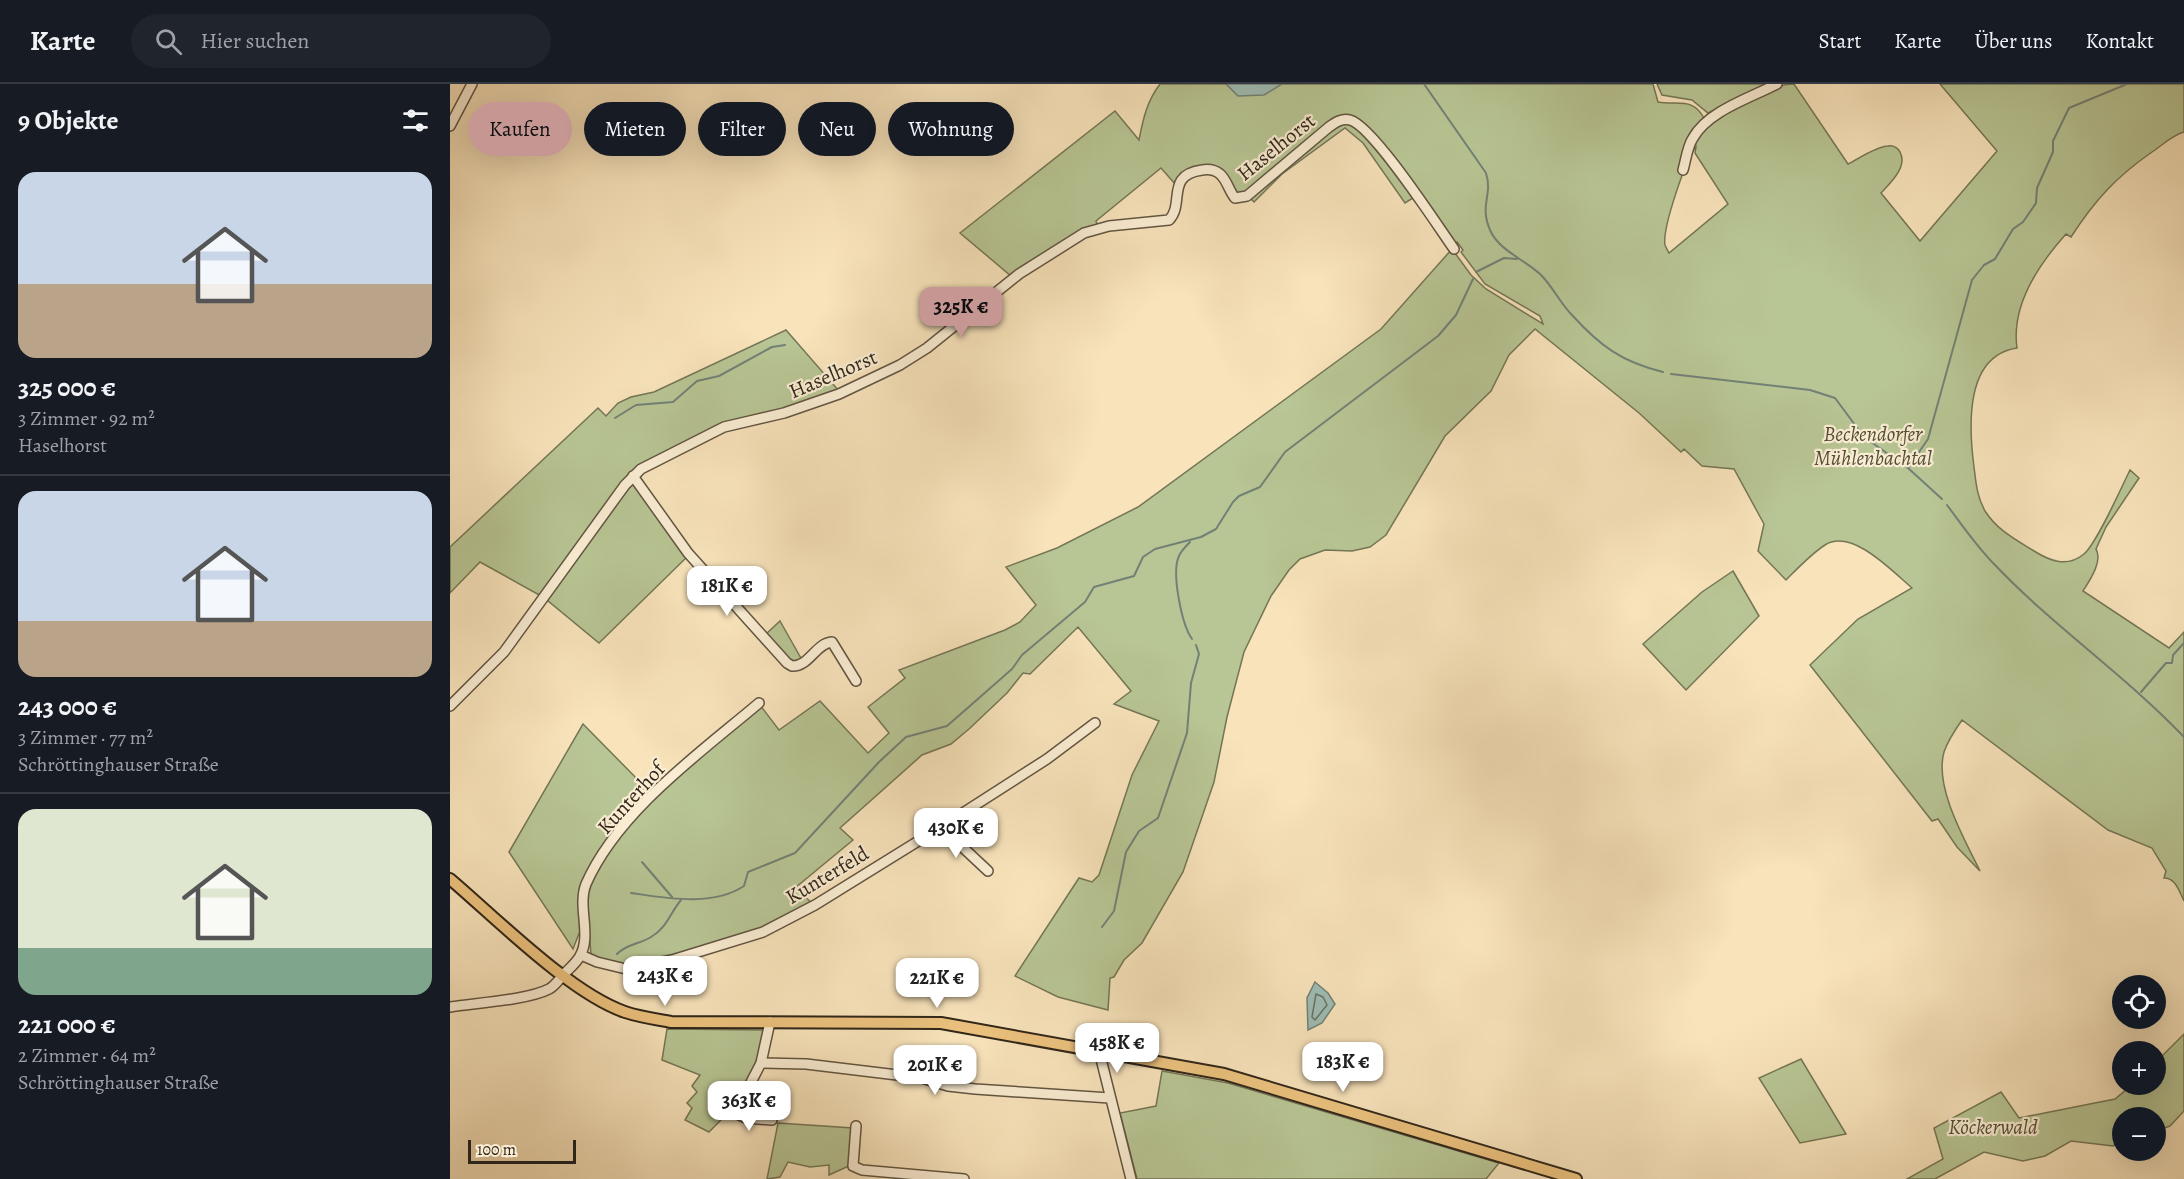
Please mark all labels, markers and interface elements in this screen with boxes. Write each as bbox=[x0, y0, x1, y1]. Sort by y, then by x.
search box bbox=[131, 14, 551, 68]
text: Karte bbox=[30, 22, 95, 60]
icon: search bbox=[152, 25, 185, 58]
text: Hier suchen bbox=[200, 26, 309, 56]
text: Start bbox=[1819, 27, 1861, 55]
text: Karte bbox=[1894, 27, 1942, 55]
text: Über uns bbox=[1975, 27, 2052, 55]
text: Kontakt bbox=[2085, 27, 2154, 55]
chip: Kaufen bbox=[468, 102, 572, 156]
chip: Mieten bbox=[584, 102, 686, 156]
chip: Filter bbox=[698, 102, 786, 156]
chip: Neu bbox=[798, 102, 876, 156]
chip: Wohnung bbox=[888, 102, 1014, 156]
text: 9 Objekte bbox=[18, 103, 119, 138]
icon: filters bbox=[399, 104, 432, 137]
street label: Haselhorst bbox=[1231, 107, 1321, 187]
icon: home bbox=[171, 211, 279, 319]
pin: 325K € bbox=[912, 287, 1010, 338]
text: 325K € bbox=[934, 293, 988, 320]
street label: Haselhorst bbox=[785, 343, 881, 405]
text: 325 000 € bbox=[18, 370, 116, 405]
text: 3 Zimmer · 92 m² bbox=[18, 405, 155, 432]
park label: Beckendorfer Mühlenbachtal bbox=[1814, 420, 1933, 472]
text: Haselhorst bbox=[18, 432, 107, 459]
icon: home bbox=[171, 530, 279, 638]
pin: 181K € bbox=[678, 566, 776, 617]
text: 181K € bbox=[701, 572, 753, 599]
text: 243 000 € bbox=[18, 689, 117, 724]
text: 3 Zimmer · 77 m² bbox=[18, 724, 153, 751]
text: Schröttinghauser Straße bbox=[18, 751, 219, 778]
street label: Kunterhof bbox=[591, 753, 673, 840]
pin: 430K € bbox=[907, 808, 1005, 859]
text: 430K € bbox=[928, 814, 984, 841]
street label: Kunterfeld bbox=[780, 839, 874, 911]
icon: home bbox=[171, 848, 279, 956]
pin: 243K € bbox=[616, 956, 714, 1007]
pin: 221K € bbox=[888, 958, 986, 1009]
text: 243K € bbox=[637, 962, 693, 989]
text: 221K € bbox=[910, 964, 964, 991]
map controls bbox=[2112, 975, 2166, 1161]
button: locate bbox=[2112, 975, 2166, 1029]
text: 221 000 € bbox=[18, 1007, 116, 1042]
pin: 458K € bbox=[1068, 1023, 1166, 1074]
text: 458K € bbox=[1089, 1029, 1145, 1056]
button: + bbox=[2112, 1041, 2166, 1095]
text: 2 Zimmer · 64 m² bbox=[18, 1042, 156, 1069]
pin: 183K € bbox=[1294, 1042, 1392, 1093]
pin: 201K € bbox=[886, 1045, 984, 1096]
text: 183K € bbox=[1316, 1048, 1370, 1075]
text: 201K € bbox=[908, 1051, 962, 1078]
text: Schröttinghauser Straße bbox=[18, 1069, 219, 1096]
pin: 363K € bbox=[700, 1081, 798, 1132]
text: 363K € bbox=[722, 1087, 776, 1114]
button: − bbox=[2112, 1107, 2166, 1161]
park label: Köckerwald bbox=[1948, 1113, 2038, 1141]
scale bar bbox=[468, 1137, 576, 1164]
text: 100 m bbox=[477, 1139, 516, 1161]

